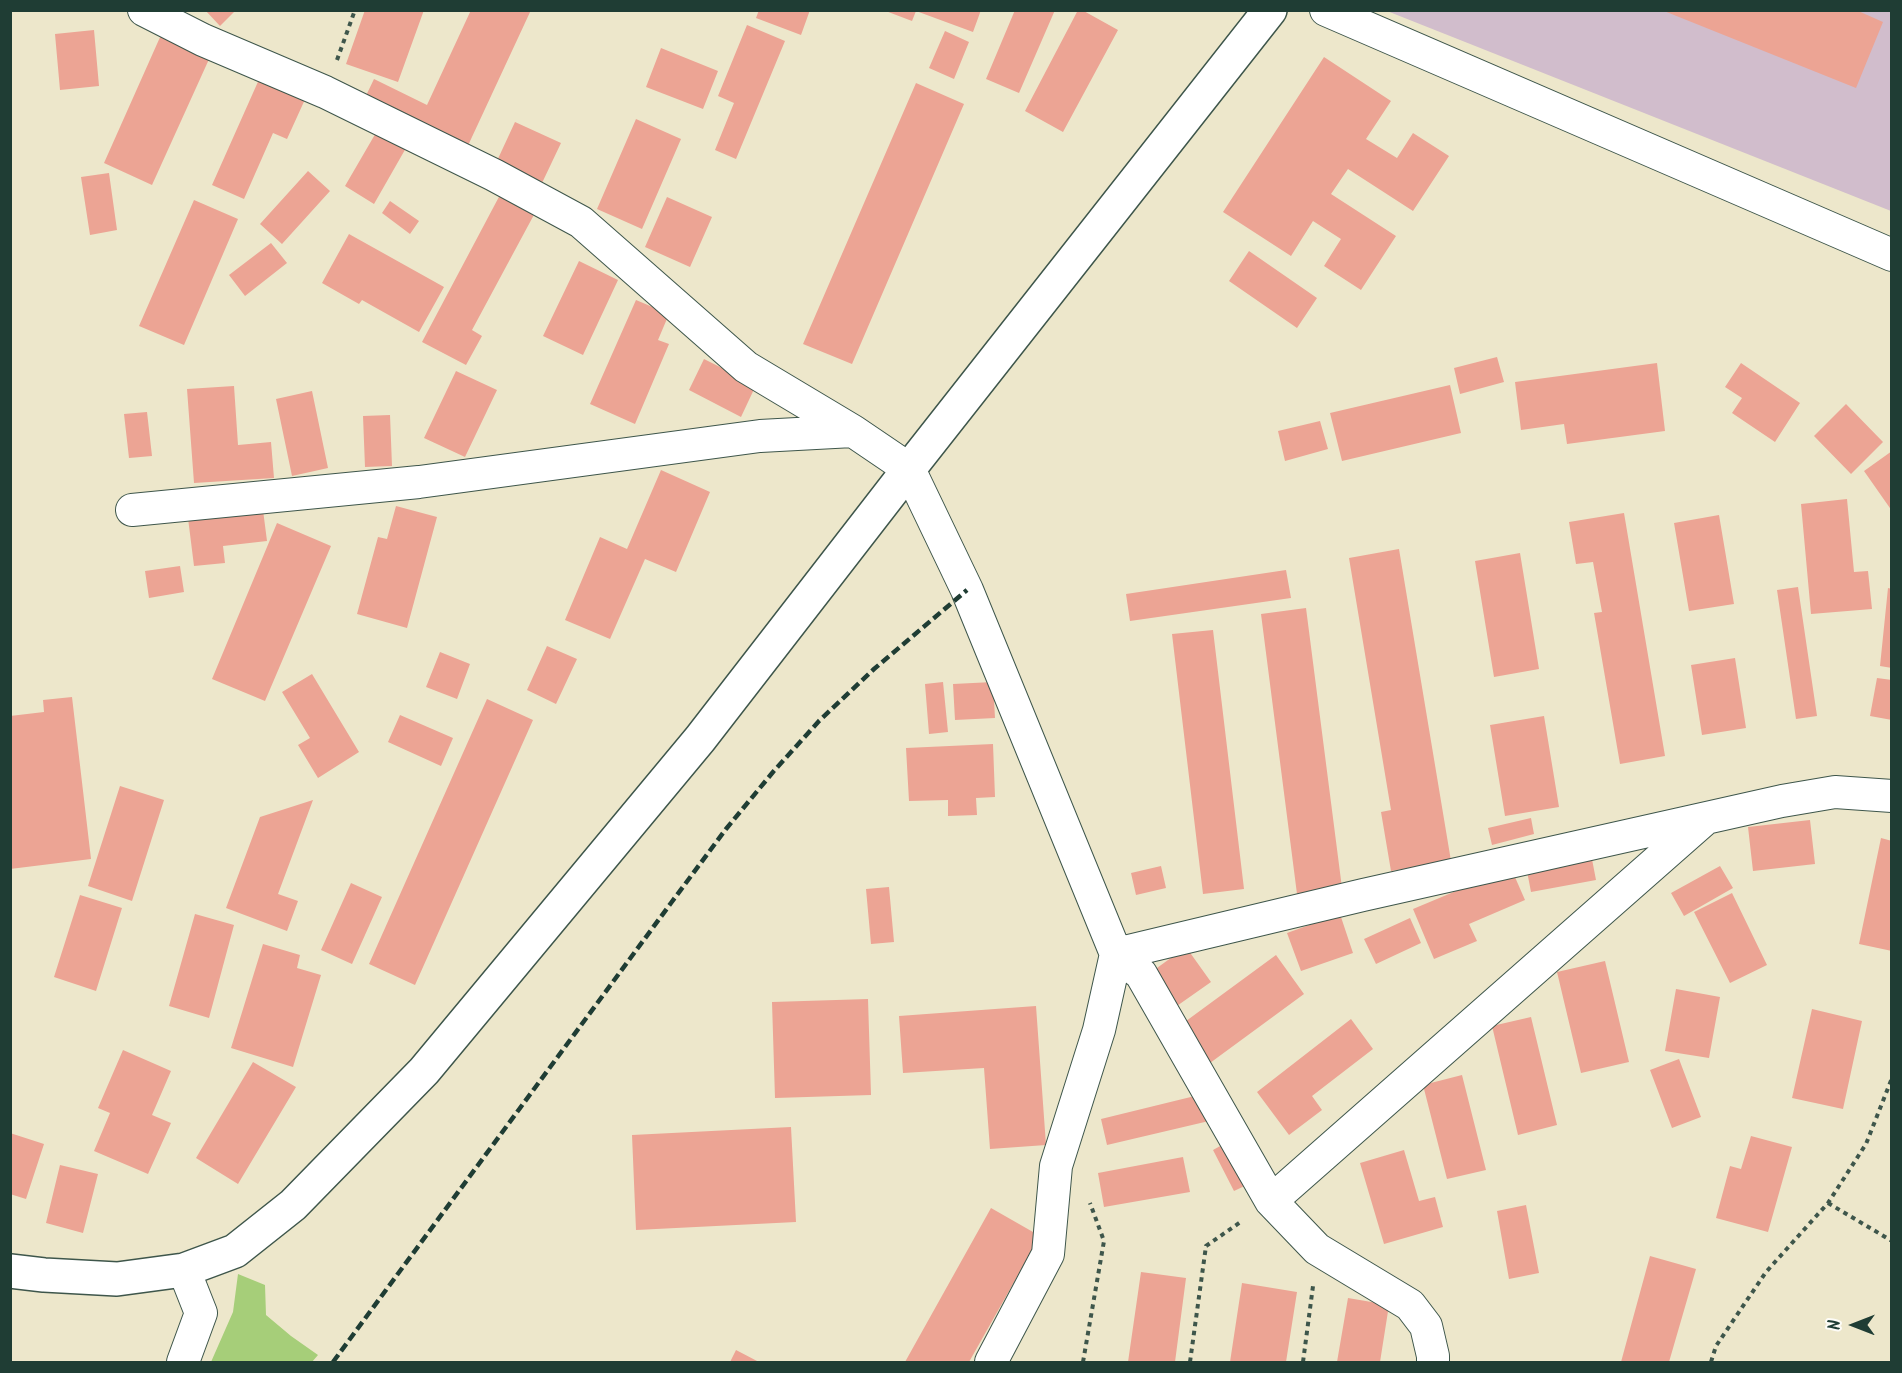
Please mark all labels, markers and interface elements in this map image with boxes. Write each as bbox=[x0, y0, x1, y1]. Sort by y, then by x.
north arrow bbox=[1824, 1295, 1884, 1355]
text: N bbox=[1823, 1320, 1848, 1330]

